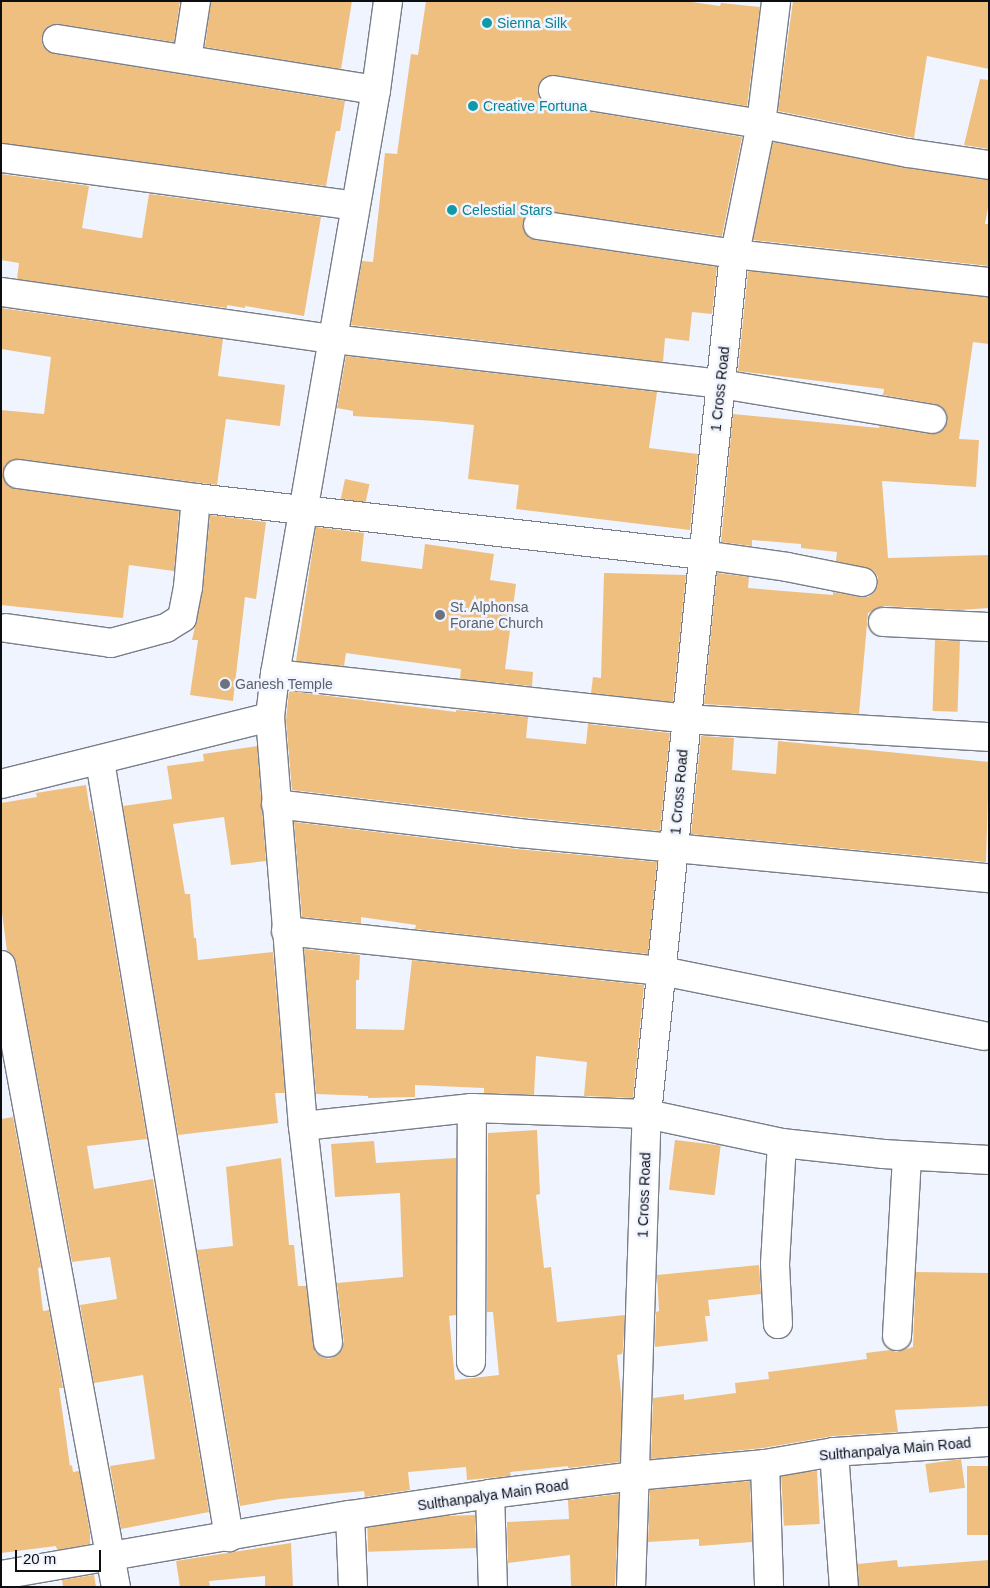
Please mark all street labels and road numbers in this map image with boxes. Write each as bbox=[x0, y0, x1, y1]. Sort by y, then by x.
street label: 1 Cross Road bbox=[707, 346, 733, 432]
street label: 1 Cross Road bbox=[667, 749, 691, 835]
street label: 1 Cross Road bbox=[634, 1152, 654, 1238]
street label: Sulthanpalya Main Road bbox=[818, 1434, 972, 1464]
street label: Sulthanpalya Main Road bbox=[416, 1476, 570, 1514]

